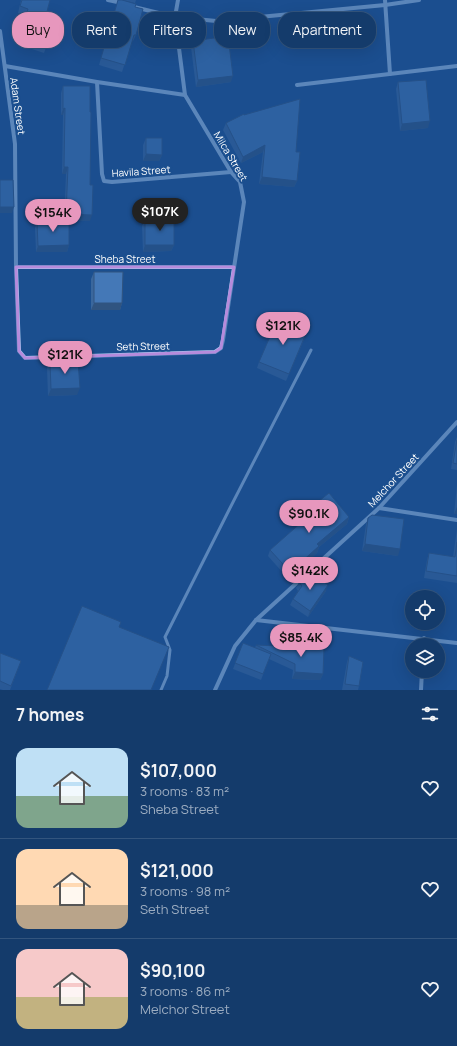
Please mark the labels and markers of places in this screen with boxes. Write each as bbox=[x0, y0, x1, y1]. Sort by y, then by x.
pin: $107K bbox=[132, 198, 188, 232]
pin: $154K bbox=[25, 199, 81, 233]
pin: $121K bbox=[255, 312, 311, 346]
pin: $121K bbox=[37, 341, 93, 375]
pin: $90.1K bbox=[276, 500, 342, 534]
pin: $142K bbox=[282, 557, 338, 591]
pin: $85.4K bbox=[268, 624, 334, 658]

